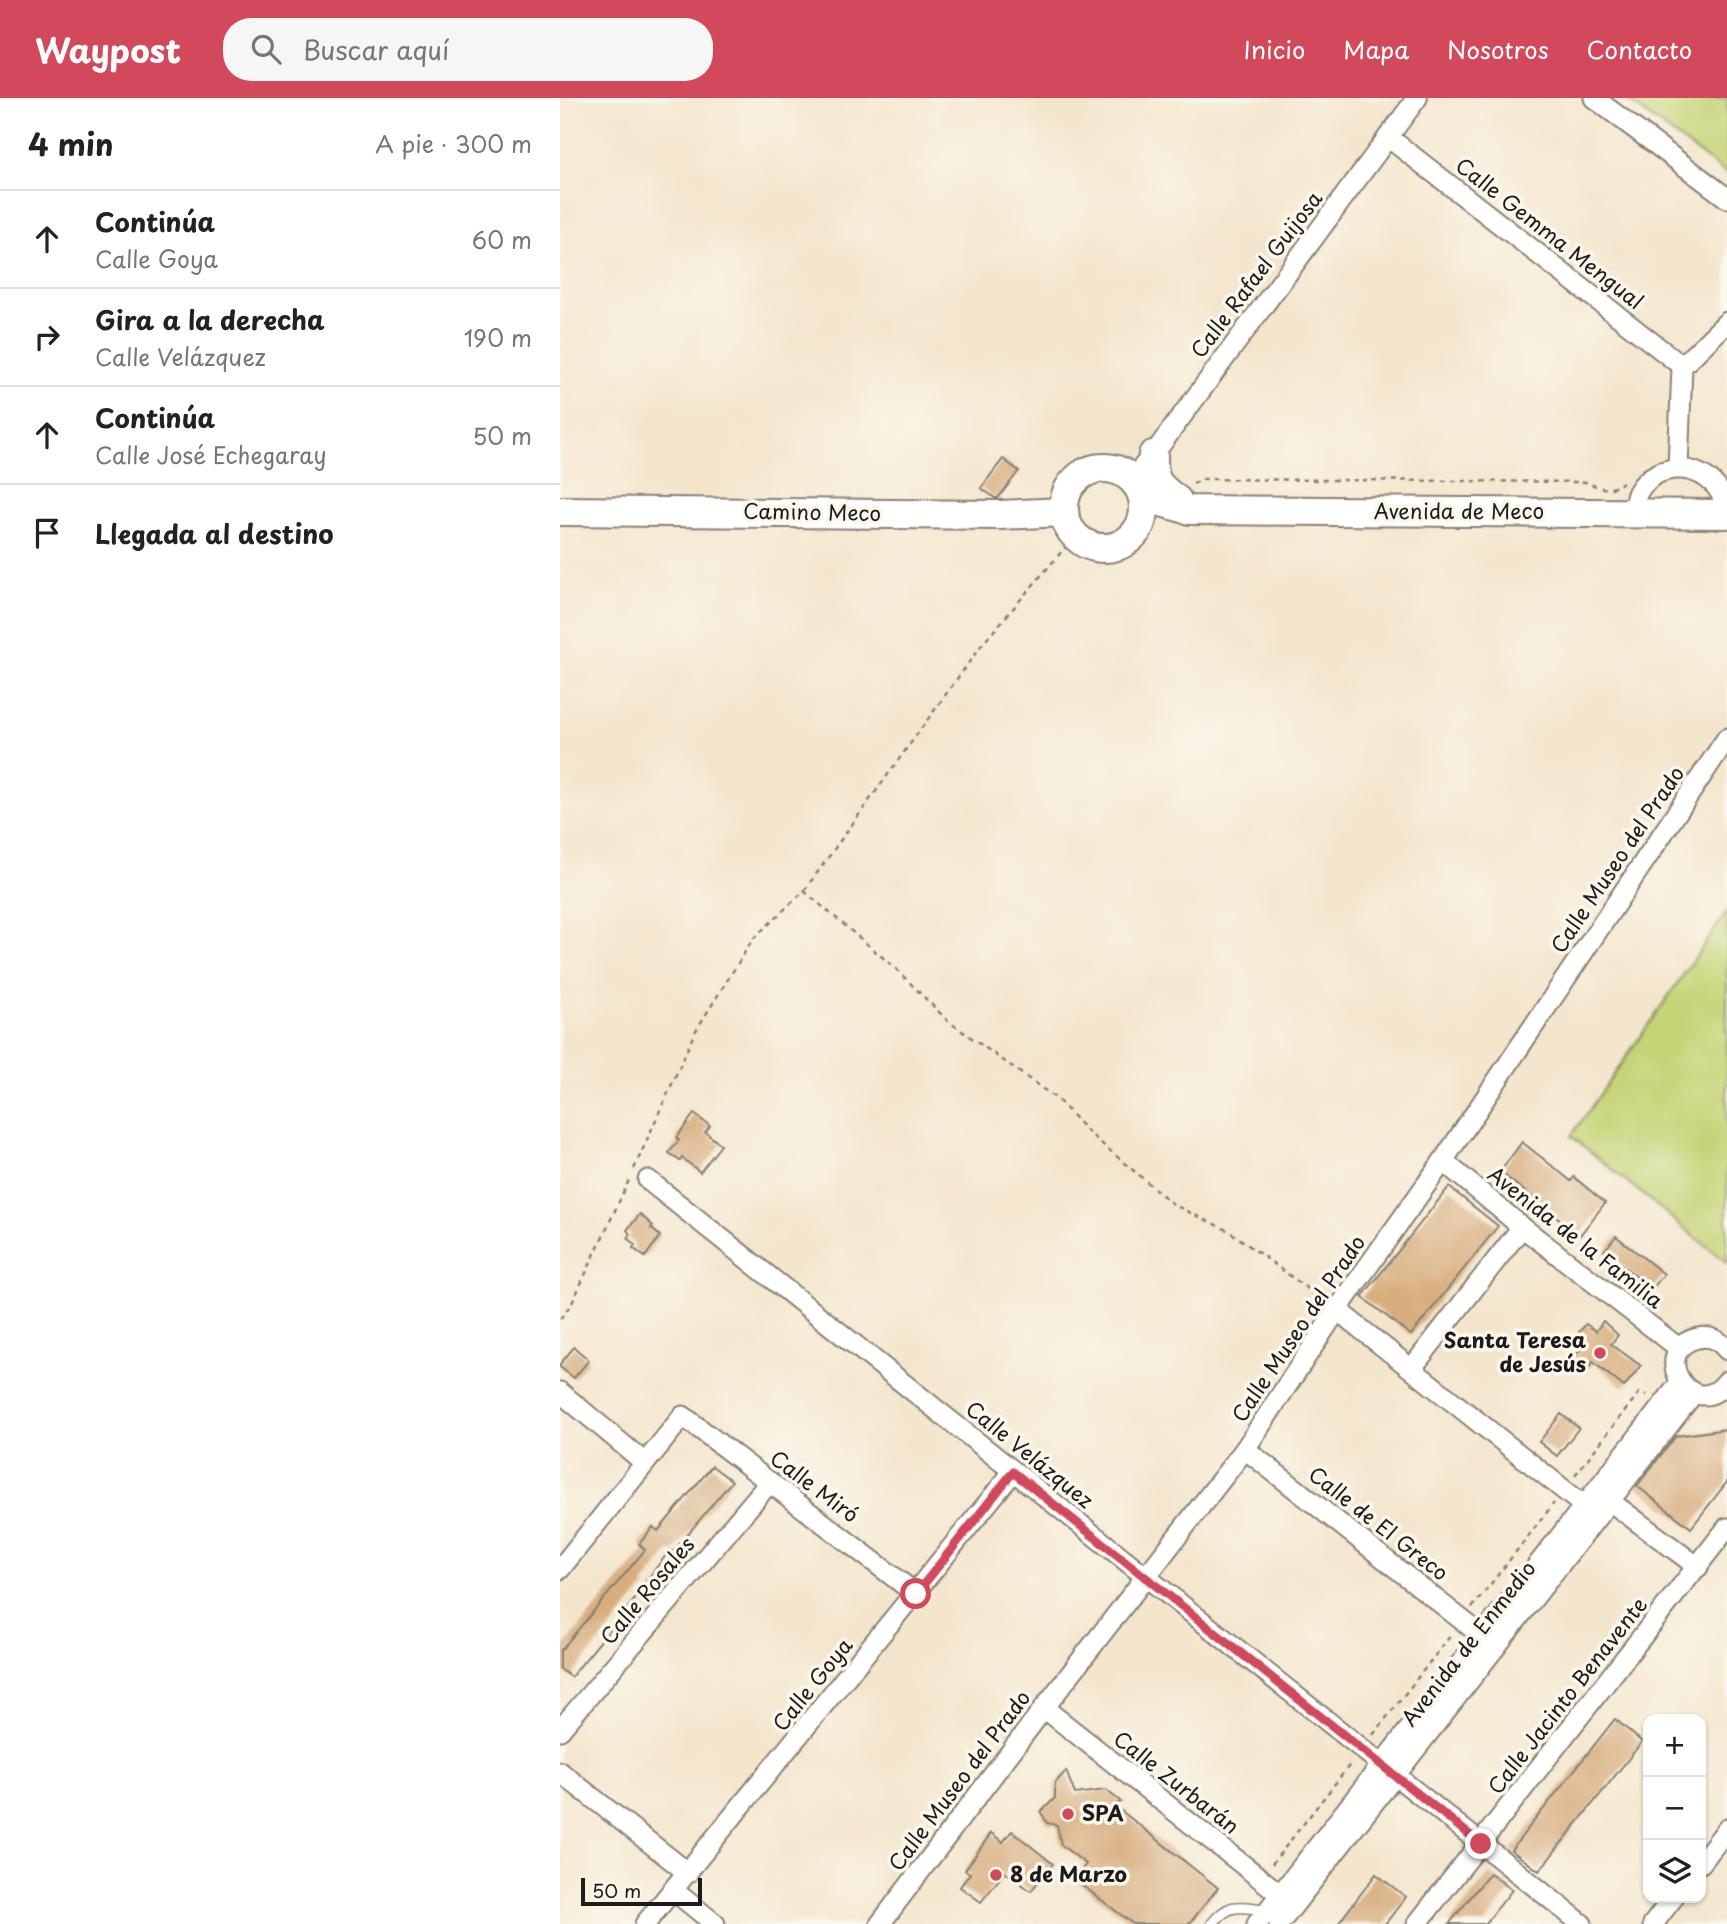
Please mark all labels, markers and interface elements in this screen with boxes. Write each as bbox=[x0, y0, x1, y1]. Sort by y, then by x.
search box bbox=[223, 18, 713, 81]
text: Waypost bbox=[35, 24, 181, 74]
icon: search bbox=[247, 30, 285, 68]
text: Buscar aquí bbox=[303, 30, 449, 69]
text: Inicio bbox=[1244, 31, 1305, 67]
text: Mapa bbox=[1343, 31, 1409, 67]
text: Nosotros bbox=[1447, 31, 1549, 67]
text: Contacto bbox=[1587, 31, 1692, 67]
text: 4 min bbox=[28, 121, 114, 166]
text: A pie · 300 m bbox=[375, 126, 532, 161]
street label: Calle Gemma Mengual bbox=[1450, 149, 1651, 316]
street label: Calle Rafael Guijosa bbox=[1182, 184, 1329, 364]
text: Continúa bbox=[95, 202, 215, 241]
icon: ahead bbox=[28, 220, 66, 258]
text: 60 m bbox=[472, 222, 532, 257]
text: Calle Goya bbox=[95, 241, 218, 276]
text: Gira a la derecha bbox=[95, 300, 325, 339]
icon: right bbox=[28, 318, 66, 356]
text: 190 m bbox=[464, 320, 532, 355]
text: Calle Velázquez bbox=[95, 339, 266, 374]
text: Continúa bbox=[95, 398, 215, 437]
icon: ahead bbox=[28, 416, 66, 454]
text: 50 m bbox=[472, 418, 532, 453]
text: Calle José Echegaray bbox=[95, 437, 327, 472]
street label: Camino Meco bbox=[743, 494, 881, 528]
street label: Avenida de Meco bbox=[1374, 494, 1544, 526]
icon: arrive bbox=[28, 514, 66, 552]
text: Llegada al destino bbox=[95, 514, 334, 553]
street label: Calle Museo del Prado bbox=[1542, 759, 1691, 959]
street label: Avenida de la Familia bbox=[1482, 1158, 1671, 1316]
street label: Calle Museo del Prado bbox=[1223, 1228, 1372, 1428]
place label: Santa Teresa de Jesús bbox=[1444, 1323, 1586, 1379]
marker: Santa Teresa de Jesús bbox=[1592, 1345, 1608, 1361]
street label: Calle Velázquez bbox=[960, 1392, 1101, 1515]
street label: Calle Miró bbox=[764, 1441, 866, 1529]
street label: Calle de El Greco bbox=[1302, 1457, 1456, 1587]
street label: Calle Rosales bbox=[592, 1529, 701, 1651]
street label: Avenida de Enmedio bbox=[1392, 1553, 1542, 1732]
route start bbox=[900, 1578, 931, 1609]
street label: Calle Jacinto Benavente bbox=[1479, 1589, 1654, 1800]
street label: Calle Goya bbox=[764, 1630, 859, 1737]
street label: Calle Museo del Prado bbox=[880, 1683, 1037, 1877]
map controls bbox=[1643, 1714, 1706, 1903]
button: + bbox=[1643, 1714, 1706, 1777]
street label: Calle Zurbarán bbox=[1108, 1722, 1247, 1841]
button: − bbox=[1643, 1777, 1706, 1840]
place label: SPA bbox=[1082, 1796, 1124, 1828]
marker: SPA bbox=[1060, 1806, 1076, 1822]
route end bbox=[1465, 1828, 1496, 1859]
button: layers bbox=[1643, 1840, 1706, 1903]
place label: 8 de Marzo bbox=[1010, 1857, 1127, 1889]
marker: 8 de Marzo bbox=[988, 1867, 1004, 1883]
scale bar bbox=[581, 1875, 702, 1907]
text: 50 m bbox=[592, 1876, 641, 1904]

